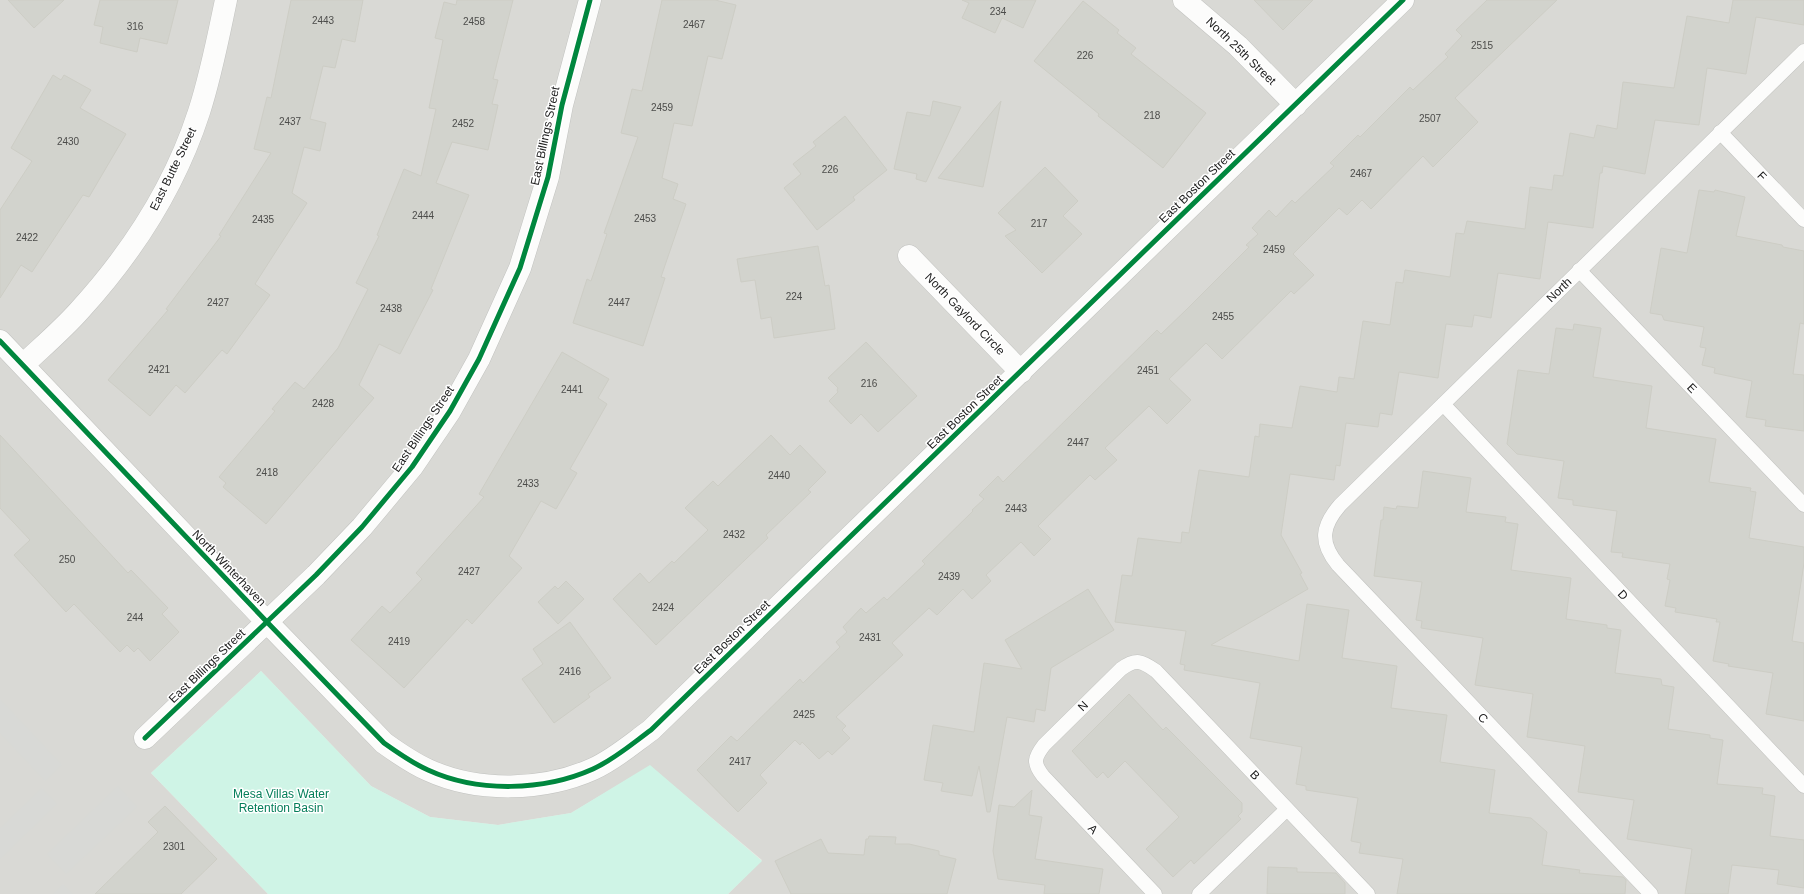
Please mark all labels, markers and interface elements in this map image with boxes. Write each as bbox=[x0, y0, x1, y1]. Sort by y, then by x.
house number: 234 bbox=[990, 6, 1007, 17]
street label: North 25th Street bbox=[1203, 14, 1279, 88]
house number: 2443 bbox=[312, 15, 335, 26]
house number: 2458 bbox=[463, 16, 486, 27]
house number: 2467 bbox=[683, 19, 706, 30]
house number: 316 bbox=[127, 21, 144, 32]
house number: 2515 bbox=[1471, 40, 1494, 51]
house number: 226 bbox=[1077, 50, 1094, 61]
street label: East Billings Street bbox=[528, 85, 562, 187]
house number: 2459 bbox=[651, 102, 674, 113]
house number: 218 bbox=[1144, 110, 1161, 121]
house number: 2507 bbox=[1419, 113, 1442, 124]
house number: 2437 bbox=[279, 116, 302, 127]
house number: 2452 bbox=[452, 118, 475, 129]
street label: East Butte Street bbox=[147, 125, 199, 213]
house number: 2430 bbox=[57, 136, 80, 147]
street label: East Boston Street bbox=[1156, 146, 1238, 226]
house number: 226 bbox=[822, 164, 839, 175]
house number: 2467 bbox=[1350, 168, 1373, 179]
street label: F bbox=[1754, 168, 1770, 184]
house number: 2444 bbox=[412, 210, 435, 221]
house number: 2453 bbox=[634, 213, 657, 224]
house number: 2435 bbox=[252, 214, 275, 225]
house number: 217 bbox=[1031, 218, 1048, 229]
house number: 2422 bbox=[16, 232, 39, 243]
house number: 2459 bbox=[1263, 244, 1286, 255]
street label: North Gaylord Circle bbox=[922, 270, 1008, 358]
street label: North bbox=[1544, 275, 1574, 305]
house number: 224 bbox=[786, 291, 803, 302]
house number: 2427 bbox=[207, 297, 230, 308]
house number: 2447 bbox=[608, 297, 631, 308]
house number: 2438 bbox=[380, 303, 403, 314]
house number: 2455 bbox=[1212, 311, 1235, 322]
house number: 2421 bbox=[148, 364, 171, 375]
house number: 2451 bbox=[1137, 365, 1160, 376]
street label: East Boston Street bbox=[924, 372, 1006, 452]
house number: 216 bbox=[861, 378, 878, 389]
street label: E bbox=[1684, 380, 1700, 396]
street label: East Billings Street bbox=[389, 383, 457, 475]
house number: 2441 bbox=[561, 384, 584, 395]
house number: 2428 bbox=[312, 398, 335, 409]
house number: 2447 bbox=[1067, 437, 1090, 448]
house number: 2418 bbox=[256, 467, 279, 478]
house number: 2440 bbox=[768, 470, 791, 481]
house number: 2433 bbox=[517, 478, 540, 489]
house number: 2443 bbox=[1005, 503, 1028, 514]
street label: North Winterhaven bbox=[189, 527, 269, 609]
house number: 2432 bbox=[723, 529, 746, 540]
house number: 250 bbox=[59, 554, 76, 565]
house number: 2427 bbox=[458, 566, 481, 577]
house number: 2439 bbox=[938, 571, 961, 582]
street label: D bbox=[1615, 587, 1631, 603]
street label: East Boston Street bbox=[691, 597, 773, 677]
house number: 2424 bbox=[652, 602, 675, 613]
house number: 244 bbox=[127, 612, 144, 623]
street label: East Billings Street bbox=[166, 626, 249, 706]
house number: 2431 bbox=[859, 632, 882, 643]
house number: 2419 bbox=[388, 636, 411, 647]
house number: 2416 bbox=[559, 666, 582, 677]
street label: N bbox=[1075, 698, 1091, 714]
house number: 2425 bbox=[793, 709, 816, 720]
street label: C bbox=[1475, 710, 1491, 726]
house number: 2417 bbox=[729, 756, 752, 767]
street label: B bbox=[1247, 767, 1263, 783]
park label: Mesa Villas Water Retention Basin bbox=[233, 787, 329, 815]
street label: A bbox=[1085, 821, 1101, 837]
house number: 2301 bbox=[163, 841, 186, 852]

